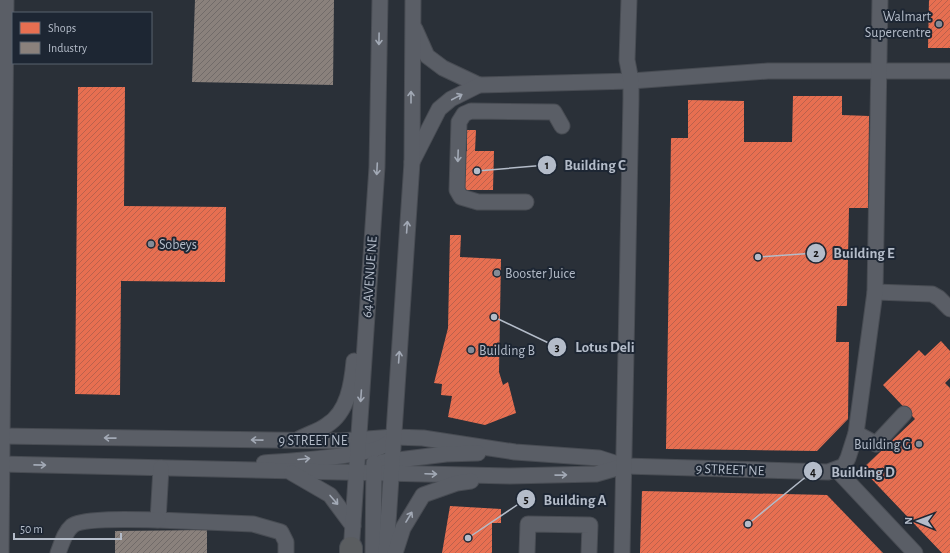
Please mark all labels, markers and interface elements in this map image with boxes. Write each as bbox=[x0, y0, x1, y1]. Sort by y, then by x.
place label: Walmart Supercentre bbox=[865, 10, 932, 40]
legend bbox=[12, 12, 152, 64]
marker: Walmart Supercentre bbox=[934, 19, 944, 29]
text: Shops bbox=[48, 22, 76, 34]
one-way arrow bbox=[375, 32, 383, 45]
text: Industry bbox=[48, 42, 87, 55]
one-way arrow bbox=[407, 91, 415, 104]
one-way arrow bbox=[451, 92, 463, 100]
one-way arrow bbox=[454, 149, 462, 162]
callout: Building C bbox=[537, 151, 634, 178]
text: Building C bbox=[564, 158, 626, 173]
text: 1 bbox=[545, 159, 549, 171]
one-way arrow bbox=[373, 162, 381, 175]
one-way arrow bbox=[404, 221, 411, 234]
street label: 64 AVENUE NE bbox=[360, 236, 380, 318]
place label: Sobeys bbox=[159, 238, 197, 252]
marker: Sobeys bbox=[146, 239, 156, 249]
callout: Building E bbox=[806, 240, 903, 267]
text: Building E bbox=[833, 246, 895, 261]
text: 2 bbox=[813, 247, 819, 259]
place label: Booster Juice bbox=[505, 267, 575, 281]
marker: Booster Juice bbox=[492, 268, 502, 278]
callout: Lotus Deli bbox=[547, 334, 642, 361]
text: Lotus Deli bbox=[575, 340, 635, 355]
text: 3 bbox=[554, 341, 560, 353]
place label: Building B bbox=[479, 344, 535, 358]
marker: Building B bbox=[466, 345, 476, 355]
one-way arrow bbox=[395, 351, 403, 364]
one-way arrow bbox=[358, 389, 365, 402]
one-way arrow bbox=[104, 434, 117, 441]
street label: 9 STREET NE bbox=[279, 434, 348, 448]
one-way arrow bbox=[251, 436, 264, 444]
place label: Building G bbox=[854, 438, 911, 452]
marker: Building G bbox=[914, 439, 924, 449]
one-way arrow bbox=[297, 455, 310, 463]
callout: Building D bbox=[803, 458, 903, 485]
one-way arrow bbox=[33, 462, 46, 469]
street label: 9 STREET NE bbox=[695, 462, 765, 478]
text: Building D bbox=[831, 465, 895, 480]
text: 4 bbox=[810, 466, 816, 478]
one-way arrow bbox=[424, 470, 437, 477]
one-way arrow bbox=[554, 471, 567, 479]
callout: Building A bbox=[516, 486, 615, 513]
text: 5 bbox=[523, 493, 529, 505]
text: Building A bbox=[544, 493, 606, 508]
one-way arrow bbox=[330, 494, 339, 505]
north arrow bbox=[898, 501, 938, 541]
one-way arrow bbox=[406, 511, 414, 523]
scale bar bbox=[14, 515, 121, 541]
text: N bbox=[903, 517, 914, 525]
text: 50 m bbox=[20, 523, 43, 535]

